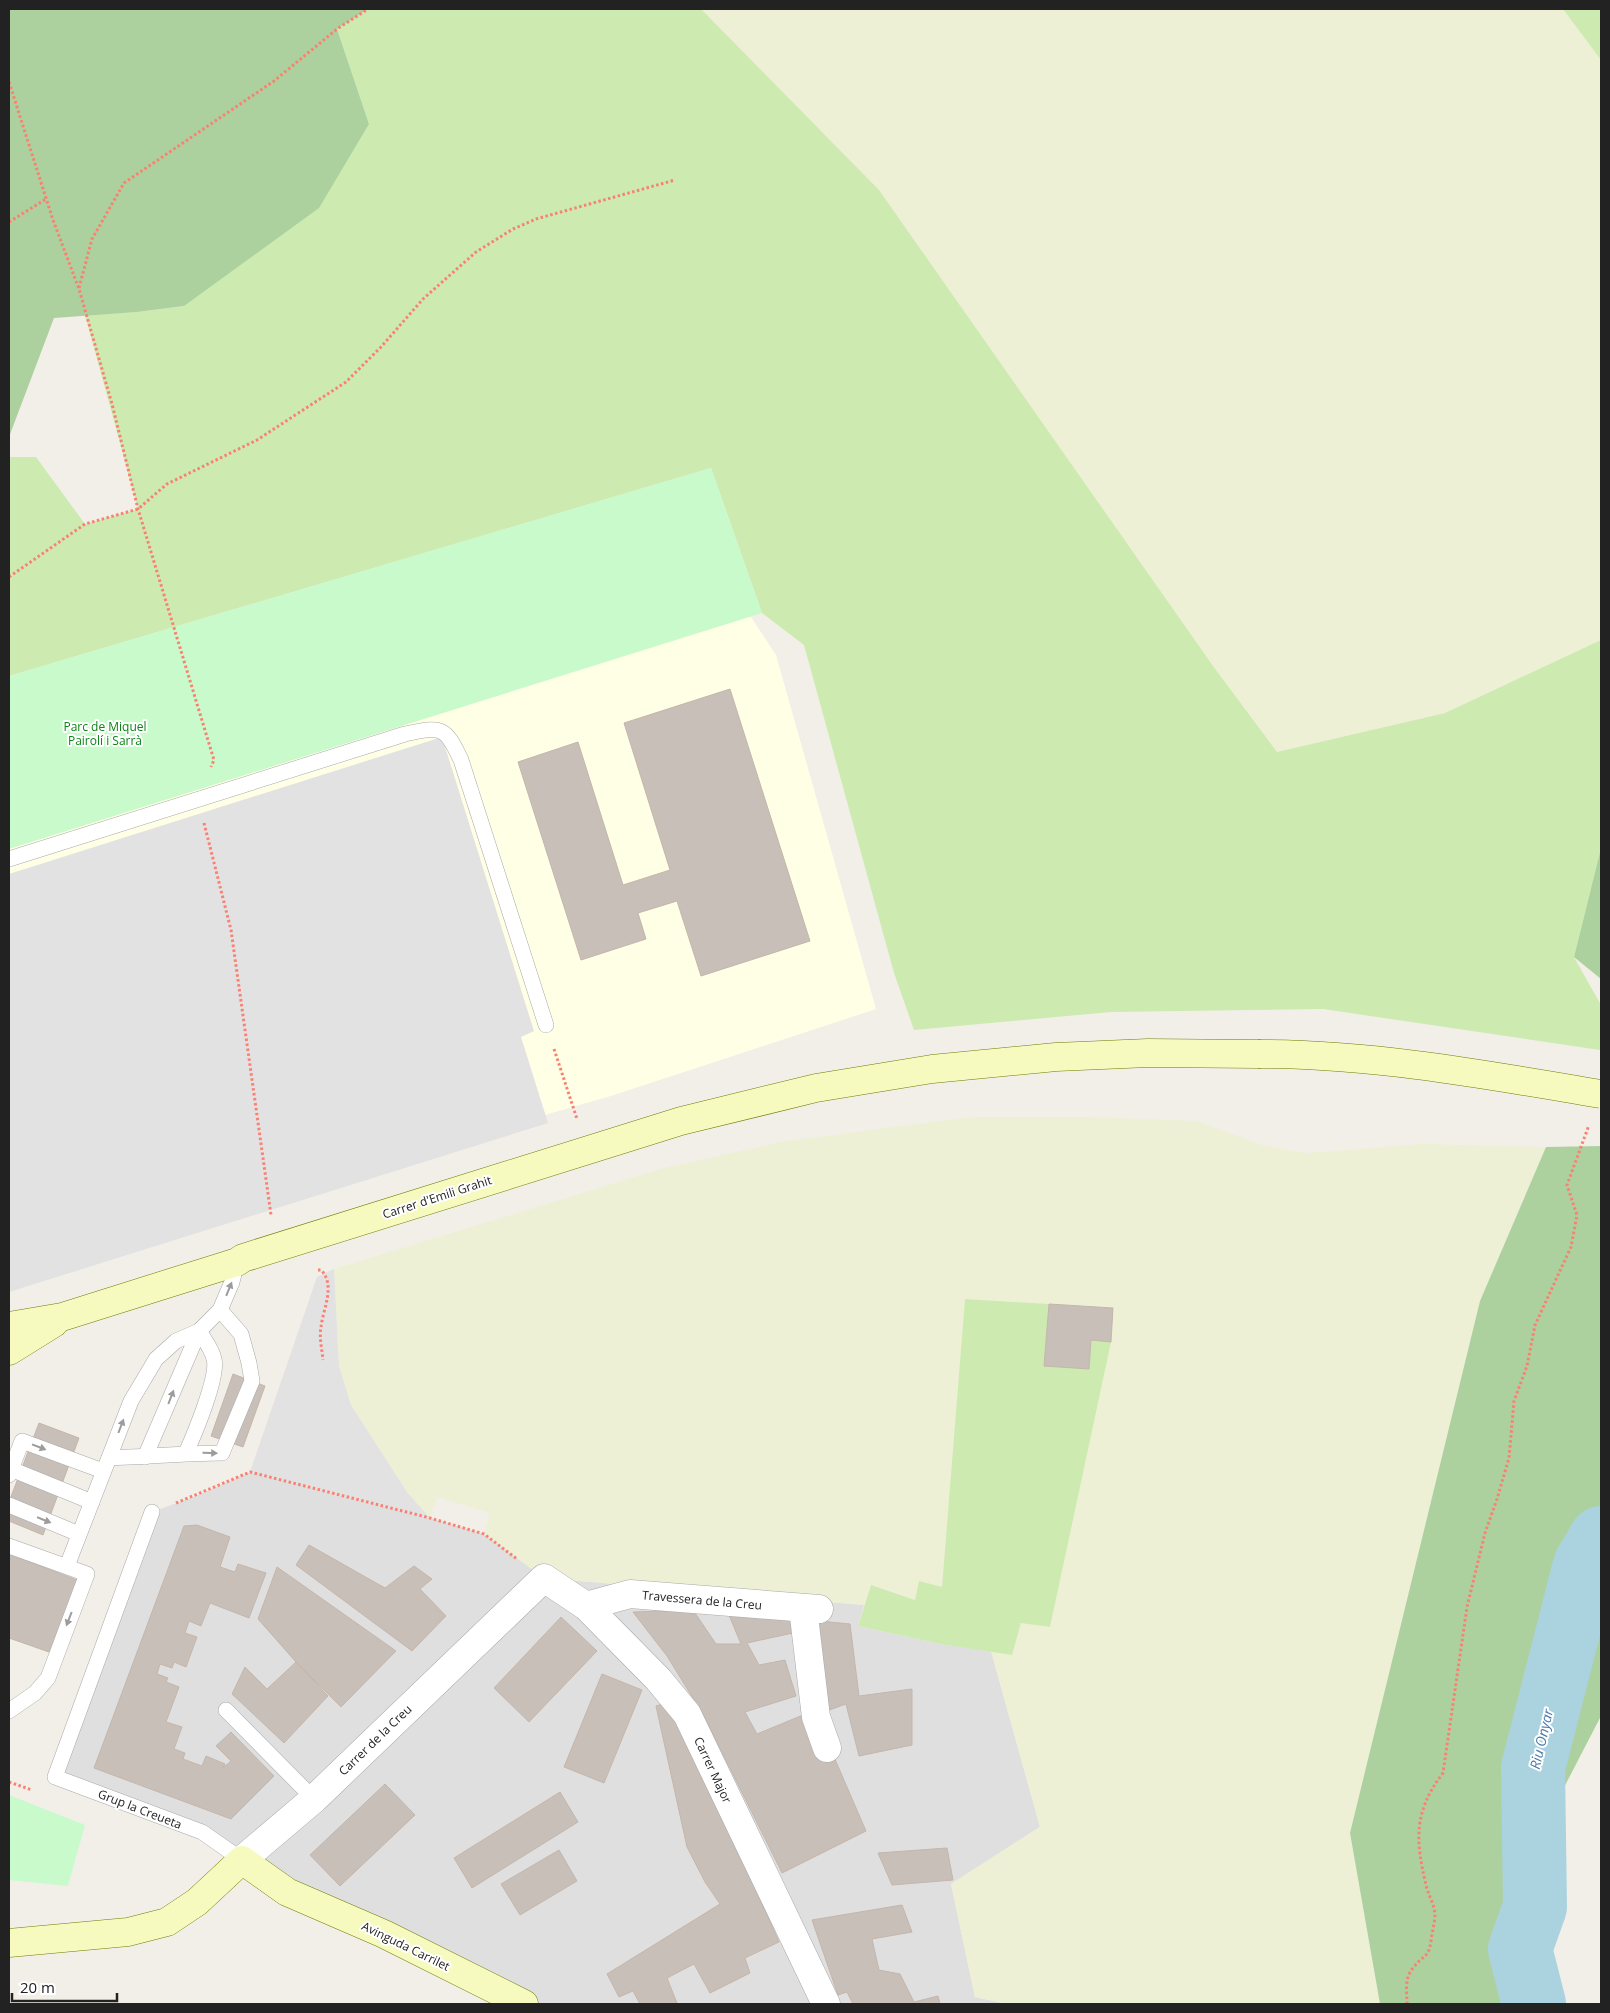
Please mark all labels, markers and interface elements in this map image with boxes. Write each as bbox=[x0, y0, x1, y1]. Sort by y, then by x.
park label: Parc de Miquel Pairolí i Sarrà bbox=[63, 718, 147, 749]
street label: Carrer d'Emili Grahit bbox=[380, 1171, 494, 1223]
one-way arrow bbox=[225, 1282, 233, 1296]
one-way arrow bbox=[168, 1389, 175, 1404]
one-way arrow bbox=[117, 1418, 125, 1433]
one-way arrow bbox=[32, 1443, 47, 1451]
one-way arrow bbox=[202, 1449, 218, 1457]
one-way arrow bbox=[37, 1516, 51, 1524]
street label: Travessera de la Creu bbox=[641, 1586, 763, 1614]
one-way arrow bbox=[65, 1612, 72, 1627]
street label: Carrer de la Creu bbox=[335, 1701, 415, 1779]
water label: Riu Onyar bbox=[1525, 1707, 1557, 1771]
street label: Carrer Major bbox=[690, 1734, 736, 1806]
street label: Grup la Creueta bbox=[96, 1785, 184, 1833]
street label: Avinguda Carrilet bbox=[359, 1917, 453, 1975]
scale bar bbox=[12, 1970, 118, 2002]
text: 20 m bbox=[20, 1977, 55, 1997]

